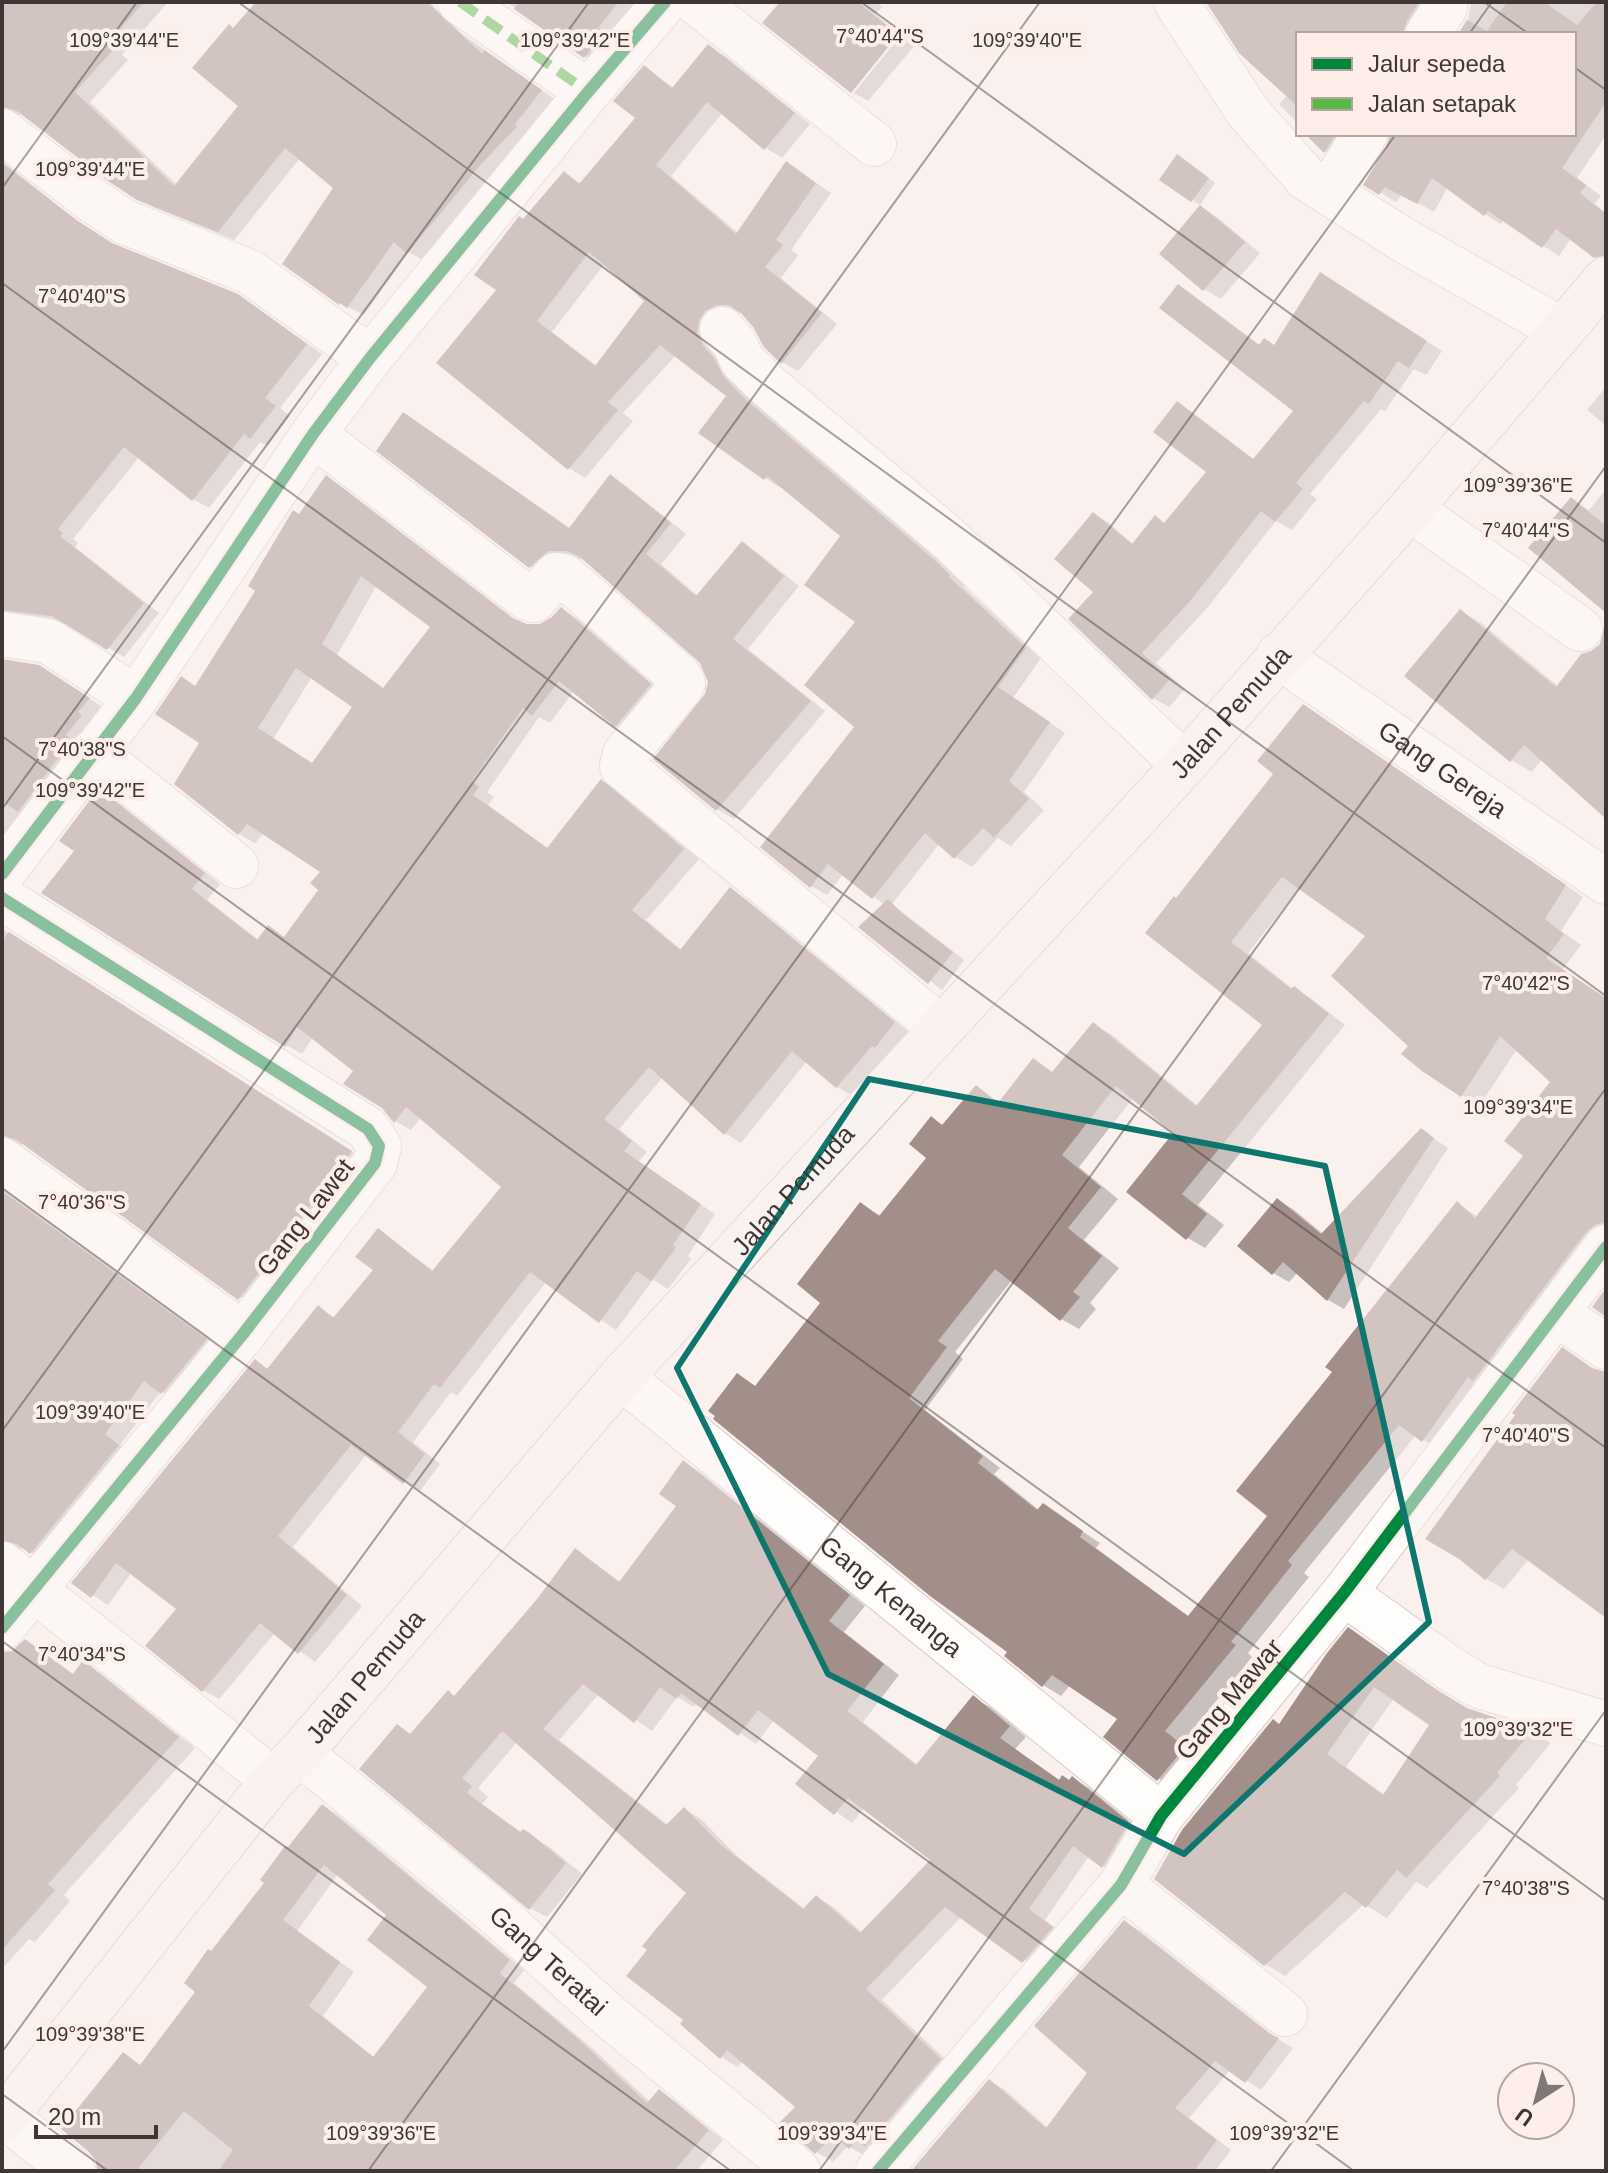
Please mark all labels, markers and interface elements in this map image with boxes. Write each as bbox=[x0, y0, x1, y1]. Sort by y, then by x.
text: 7°40'44"S bbox=[836, 25, 924, 47]
text: 109°39'44"E bbox=[69, 29, 179, 51]
text: 109°39'42"E bbox=[520, 29, 630, 51]
text: 109°39'40"E bbox=[972, 29, 1082, 51]
legend bbox=[1296, 32, 1576, 136]
text: Jalur sepeda bbox=[1368, 50, 1506, 77]
text: Jalan setapak bbox=[1368, 90, 1517, 117]
text: 109°39'44"E bbox=[35, 158, 145, 180]
text: 7°40'40"S bbox=[38, 285, 126, 307]
text: 109°39'36"E bbox=[1463, 474, 1573, 496]
text: 7°40'44"S bbox=[1482, 519, 1570, 541]
street label: Jalan Pemuda bbox=[1164, 640, 1297, 785]
street label: Gang Gereja bbox=[1373, 715, 1513, 824]
text: 7°40'38"S bbox=[38, 738, 126, 760]
text: 109°39'42"E bbox=[35, 779, 145, 801]
text: 7°40'42"S bbox=[1482, 972, 1570, 994]
text: 109°39'34"E bbox=[1463, 1096, 1573, 1118]
street label: Jalan Pemuda bbox=[726, 1118, 861, 1262]
street label: Gang Lawet bbox=[250, 1152, 360, 1281]
text: 7°40'36"S bbox=[38, 1191, 126, 1213]
text: 109°39'40"E bbox=[35, 1401, 145, 1423]
text: 7°40'40"S bbox=[1482, 1424, 1570, 1446]
street label: Gang Kenanga bbox=[814, 1530, 969, 1664]
street label: Jalan Pemuda bbox=[300, 1603, 431, 1750]
street label: Gang Mawar bbox=[1170, 1632, 1289, 1766]
text: 7°40'34"S bbox=[38, 1643, 126, 1665]
text: 109°39'32"E bbox=[1463, 1718, 1573, 1740]
text: 7°40'38"S bbox=[1482, 1877, 1570, 1899]
street label: Gang Teratai bbox=[483, 1900, 613, 2022]
text: 109°39'38"E bbox=[35, 2023, 145, 2045]
north arrow bbox=[1496, 2061, 1576, 2141]
scale bar bbox=[36, 2089, 156, 2139]
text: U bbox=[1511, 2102, 1538, 2132]
text: 20 m bbox=[48, 2103, 101, 2130]
text: 109°39'36"E bbox=[326, 2122, 436, 2144]
text: 109°39'34"E bbox=[777, 2122, 887, 2144]
text: 109°39'32"E bbox=[1229, 2122, 1339, 2144]

